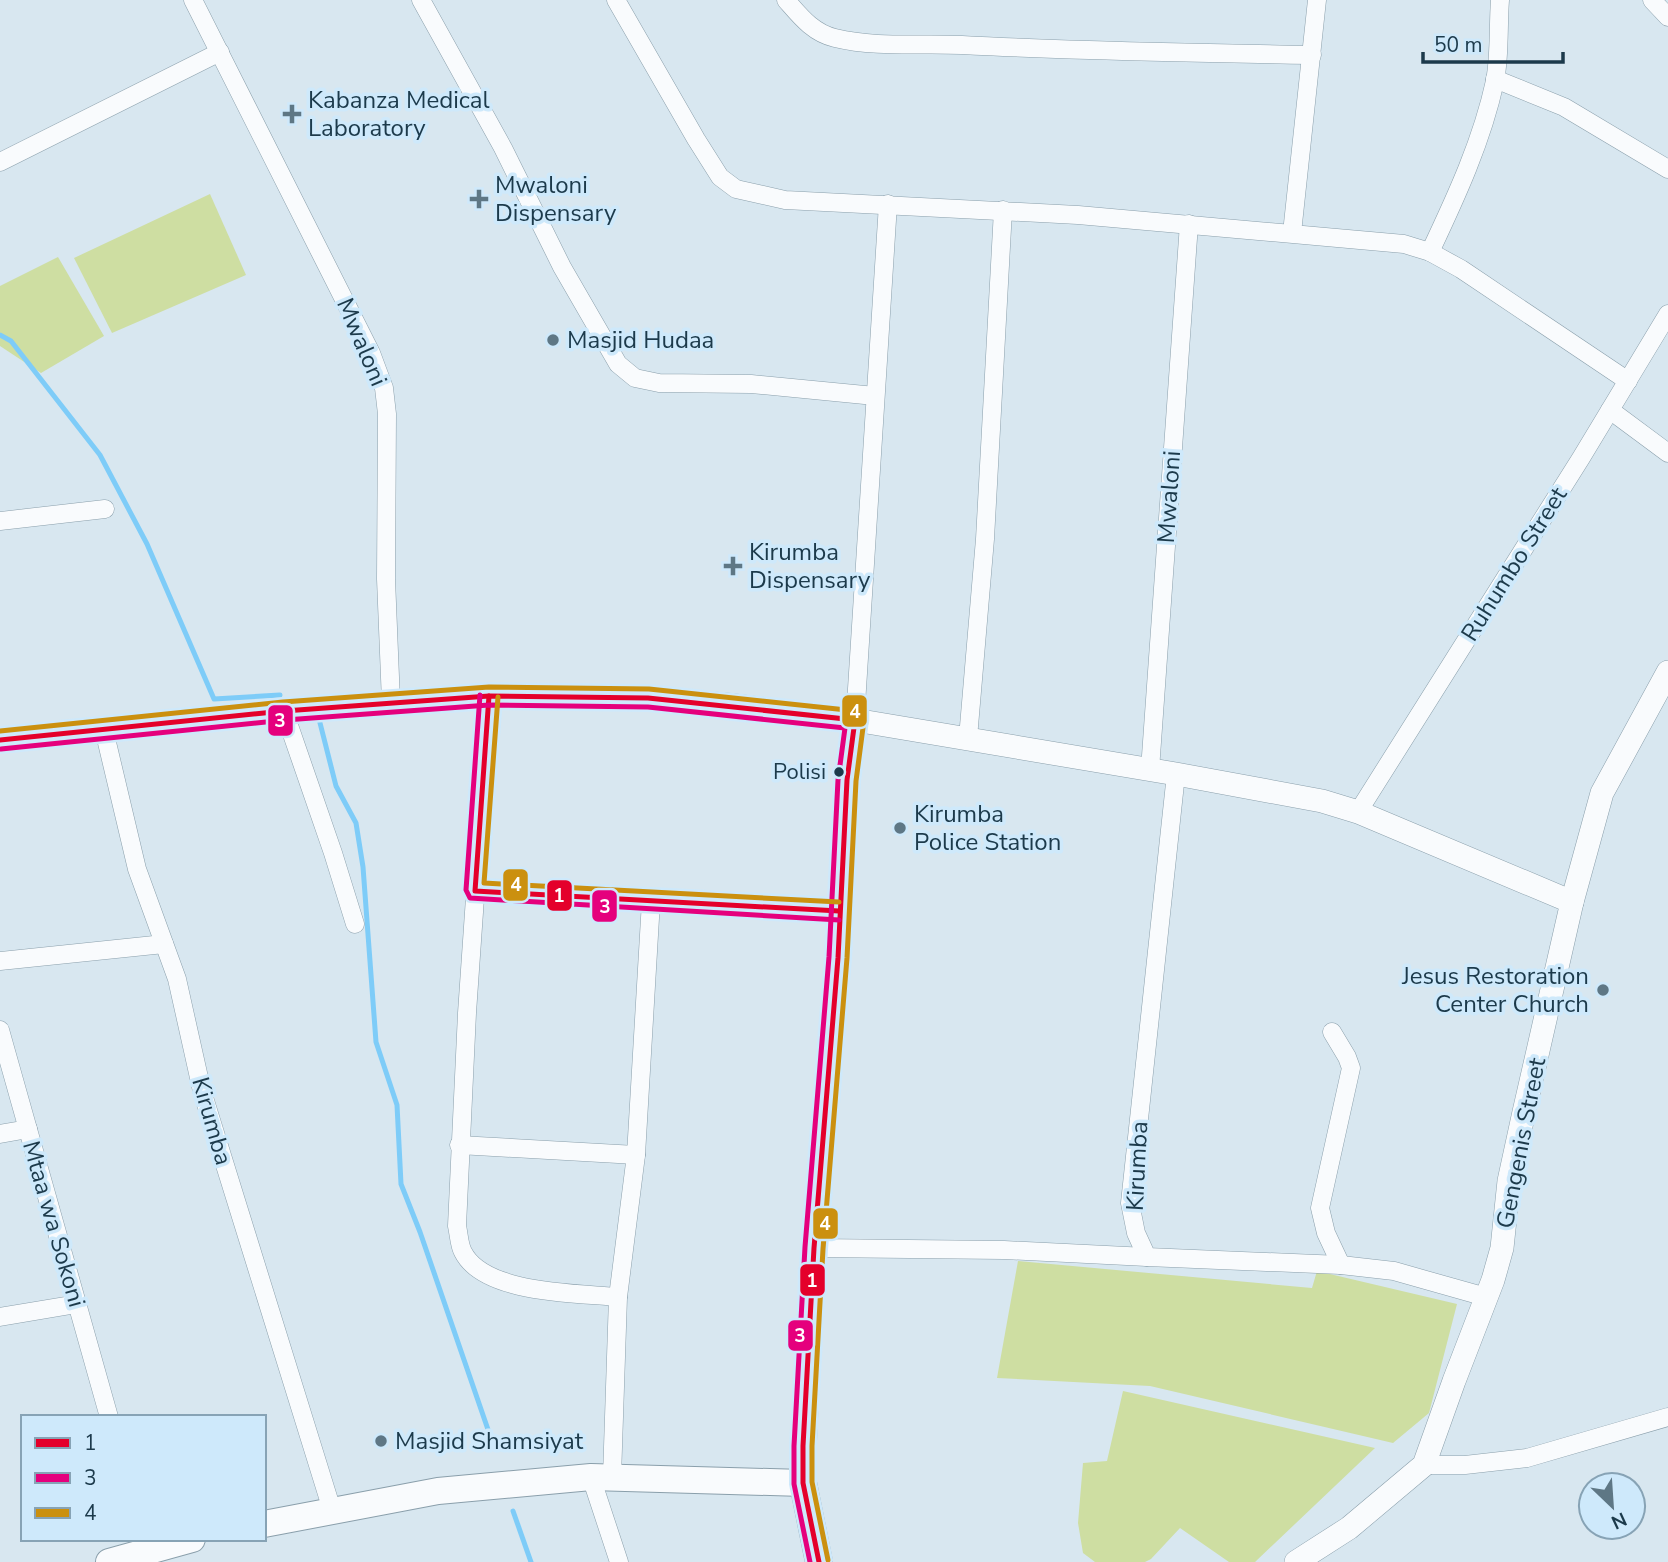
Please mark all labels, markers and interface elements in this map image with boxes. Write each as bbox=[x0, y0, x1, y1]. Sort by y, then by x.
scale bar bbox=[1423, 21, 1563, 65]
text: 50 m bbox=[1434, 31, 1483, 59]
place label: Kabanza Medical Laboratory bbox=[308, 84, 490, 144]
marker: Kabanza Medical Laboratory bbox=[282, 104, 302, 124]
place label: Mwaloni Dispensary bbox=[495, 169, 617, 229]
marker: Mwaloni Dispensary bbox=[469, 189, 489, 209]
street label: Mwaloni bbox=[329, 293, 395, 391]
place label: Masjid Hudaa bbox=[567, 324, 714, 356]
marker: Masjid Hudaa bbox=[545, 332, 561, 348]
street label: Mwaloni bbox=[1150, 450, 1188, 544]
street label: Ruhumbo Street bbox=[1454, 480, 1575, 647]
place label: Kirumba Dispensary bbox=[749, 536, 871, 596]
marker: Kirumba Dispensary bbox=[723, 556, 743, 576]
line badge: 4 bbox=[841, 694, 868, 728]
text: 4 bbox=[849, 699, 861, 725]
line badge: 3 bbox=[267, 704, 294, 737]
text: 3 bbox=[274, 708, 286, 734]
place label: Polisi bbox=[773, 757, 826, 787]
marker: Polisi bbox=[832, 765, 846, 779]
place label: Kirumba Police Station bbox=[914, 798, 1061, 858]
marker: Kirumba Police Station bbox=[892, 820, 908, 836]
line badge: 4 bbox=[502, 868, 529, 902]
text: 4 bbox=[510, 872, 522, 898]
line badge: 1 bbox=[546, 879, 573, 912]
text: 1 bbox=[553, 883, 565, 909]
line badge: 3 bbox=[591, 889, 618, 923]
text: 3 bbox=[599, 894, 611, 920]
place label: Jesus Restoration Center Church bbox=[1401, 960, 1589, 1020]
marker: Jesus Restoration Center Church bbox=[1595, 982, 1611, 998]
street label: Gengenis Street bbox=[1489, 1054, 1553, 1231]
street label: Kirumba bbox=[184, 1073, 240, 1169]
street label: Kirumba bbox=[1119, 1120, 1155, 1212]
street label: Mtaa wa Sokoni bbox=[15, 1137, 93, 1311]
line badge: 4 bbox=[812, 1207, 839, 1240]
text: 4 bbox=[819, 1211, 831, 1237]
line badge: 1 bbox=[799, 1263, 826, 1297]
text: 1 bbox=[806, 1268, 818, 1294]
line badge: 3 bbox=[787, 1319, 814, 1352]
text: 3 bbox=[794, 1323, 806, 1349]
legend bbox=[21, 1415, 266, 1541]
place label: Masjid Shamsiyat bbox=[395, 1425, 584, 1457]
text: 1 bbox=[84, 1429, 97, 1457]
marker: Masjid Shamsiyat bbox=[373, 1433, 389, 1449]
text: 3 bbox=[84, 1464, 97, 1492]
north arrow bbox=[1577, 1471, 1647, 1541]
text: 4 bbox=[84, 1499, 97, 1527]
text: N bbox=[1607, 1506, 1631, 1535]

